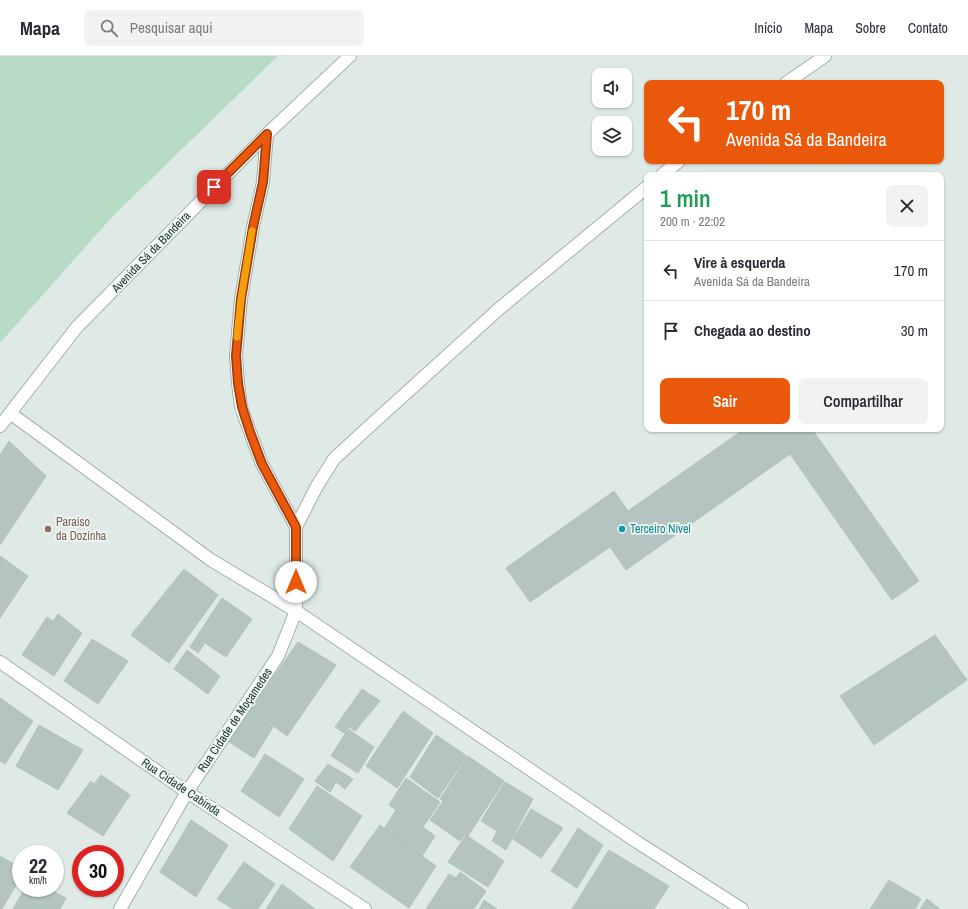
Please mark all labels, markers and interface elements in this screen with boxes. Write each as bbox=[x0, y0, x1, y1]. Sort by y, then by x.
search box bbox=[84, 10, 364, 46]
text: Mapa bbox=[20, 15, 60, 41]
icon: search bbox=[98, 17, 120, 39]
text: Pesquisar aqui bbox=[130, 17, 213, 38]
text: Início bbox=[754, 19, 782, 37]
text: Mapa bbox=[804, 19, 833, 37]
text: Sobre bbox=[855, 19, 886, 37]
text: Contato bbox=[908, 19, 948, 37]
map controls bbox=[592, 68, 632, 156]
button: sound bbox=[592, 68, 632, 108]
text: 170 m bbox=[726, 91, 791, 129]
icon: left bbox=[660, 96, 712, 148]
button: layers bbox=[592, 116, 632, 156]
text: Avenida Sá da Bandeira bbox=[726, 127, 887, 152]
pin bbox=[197, 170, 231, 204]
icon: arrive bbox=[203, 176, 225, 198]
text: 1 min bbox=[660, 182, 711, 214]
button: close bbox=[886, 185, 928, 227]
street label: Avenida Sá da Bandeira bbox=[107, 208, 194, 297]
text: 200 m · 22:02 bbox=[660, 213, 725, 230]
text: Vire à esquerda bbox=[694, 252, 785, 273]
icon: left bbox=[660, 260, 682, 282]
text: 170 m bbox=[894, 260, 928, 281]
text: Avenida Sá da Bandeira bbox=[694, 273, 810, 290]
icon: arrive bbox=[660, 320, 682, 342]
text: Chegada ao destino bbox=[694, 320, 811, 341]
text: 30 m bbox=[901, 320, 928, 341]
button: Sair bbox=[660, 378, 790, 424]
button: Compartilhar bbox=[798, 378, 928, 424]
place label: Paraíso da Dozinha bbox=[56, 514, 107, 544]
place label: Terceiro Nível bbox=[630, 521, 691, 537]
marker: Paraíso da Dozinha bbox=[43, 524, 53, 534]
marker: Terceiro Nível bbox=[617, 524, 627, 534]
position arrow bbox=[275, 561, 317, 603]
street label: Rua Cidade de Moçamedes bbox=[194, 665, 276, 775]
street label: Rua Cidade Cabinda bbox=[138, 755, 224, 820]
speed limit sign: 30 bbox=[72, 845, 124, 897]
text: 22 bbox=[29, 852, 47, 879]
text: km/h bbox=[29, 874, 47, 887]

